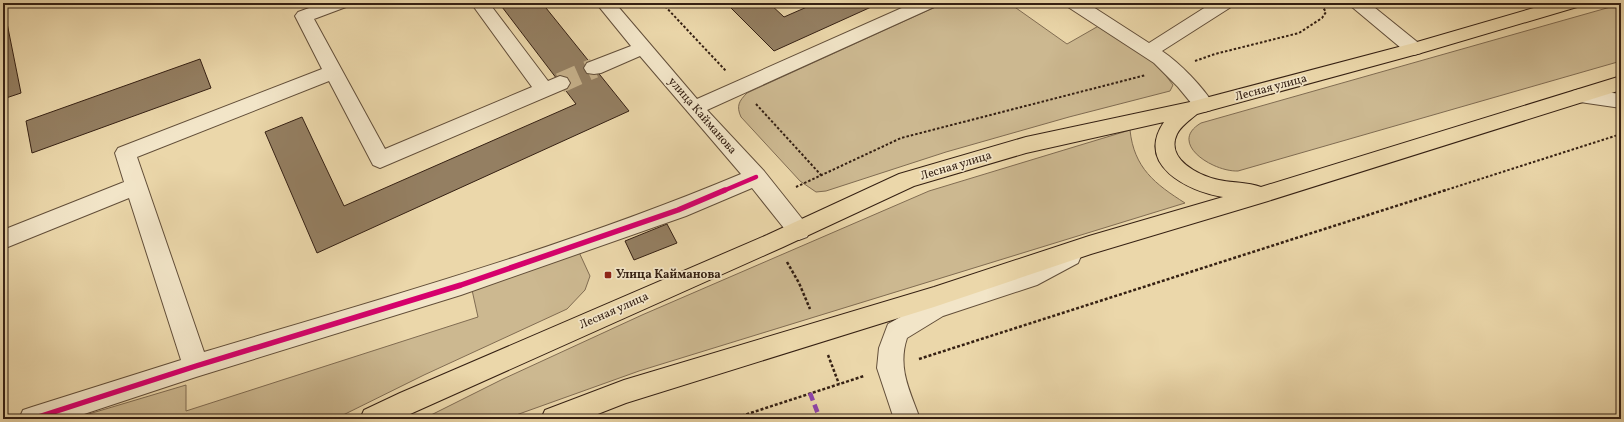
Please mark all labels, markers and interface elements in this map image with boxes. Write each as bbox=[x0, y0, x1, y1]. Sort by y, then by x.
street label: Лесная улица bbox=[1233, 71, 1309, 105]
street label: улица Кайманова bbox=[664, 74, 740, 158]
street label: Лесная улица bbox=[918, 148, 994, 184]
place label: Улица Кайманова bbox=[616, 267, 721, 283]
marker: Улица Кайманова bbox=[603, 270, 613, 280]
street label: Лесная улица bbox=[577, 289, 651, 333]

